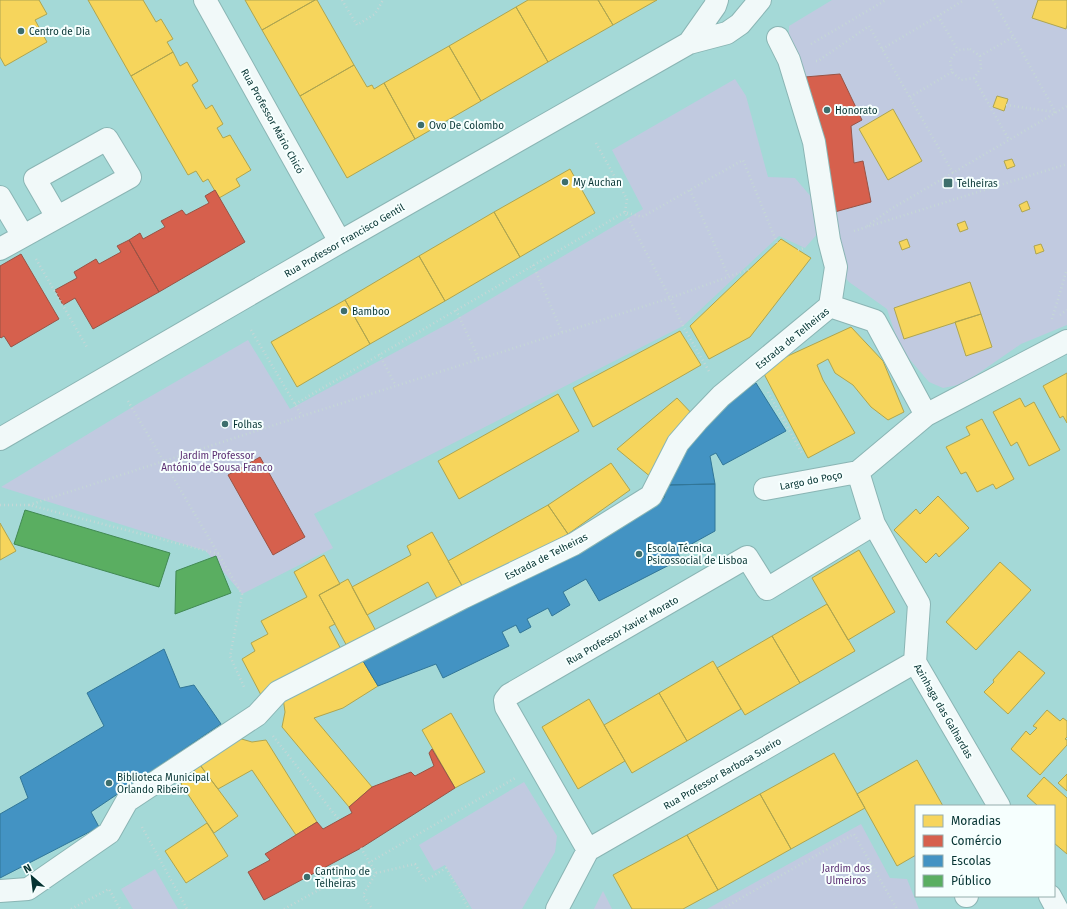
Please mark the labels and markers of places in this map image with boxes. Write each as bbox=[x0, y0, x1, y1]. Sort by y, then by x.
marker: Centro de Dia bbox=[16, 26, 26, 36]
place label: Centro de Dia bbox=[29, 26, 90, 38]
marker: Honorato bbox=[822, 105, 832, 115]
place label: Honorato bbox=[835, 105, 878, 117]
marker: Ovo De Colombo bbox=[416, 120, 426, 130]
place label: Ovo De Colombo bbox=[429, 120, 504, 132]
marker: My Auchan bbox=[560, 177, 570, 187]
place label: My Auchan bbox=[573, 177, 622, 189]
marker: Telheiras bbox=[942, 177, 954, 189]
place label: Telheiras bbox=[957, 178, 998, 190]
marker: Bamboo bbox=[339, 306, 349, 316]
place label: Bamboo bbox=[352, 306, 390, 318]
marker: Folhas bbox=[220, 419, 230, 429]
place label: Folhas bbox=[233, 419, 263, 431]
place label: Escola Técnica Psicossocial de Lisboa bbox=[647, 543, 748, 567]
marker: Escola Técnica Psicossocial de Lisboa bbox=[634, 549, 644, 559]
place label: Biblioteca Municipal Orlando Ribeiro bbox=[117, 772, 209, 796]
marker: Biblioteca Municipal Orlando Ribeiro bbox=[104, 778, 114, 788]
place label: Cantinho de Telheiras bbox=[315, 866, 370, 890]
marker: Cantinho de Telheiras bbox=[302, 872, 312, 882]

